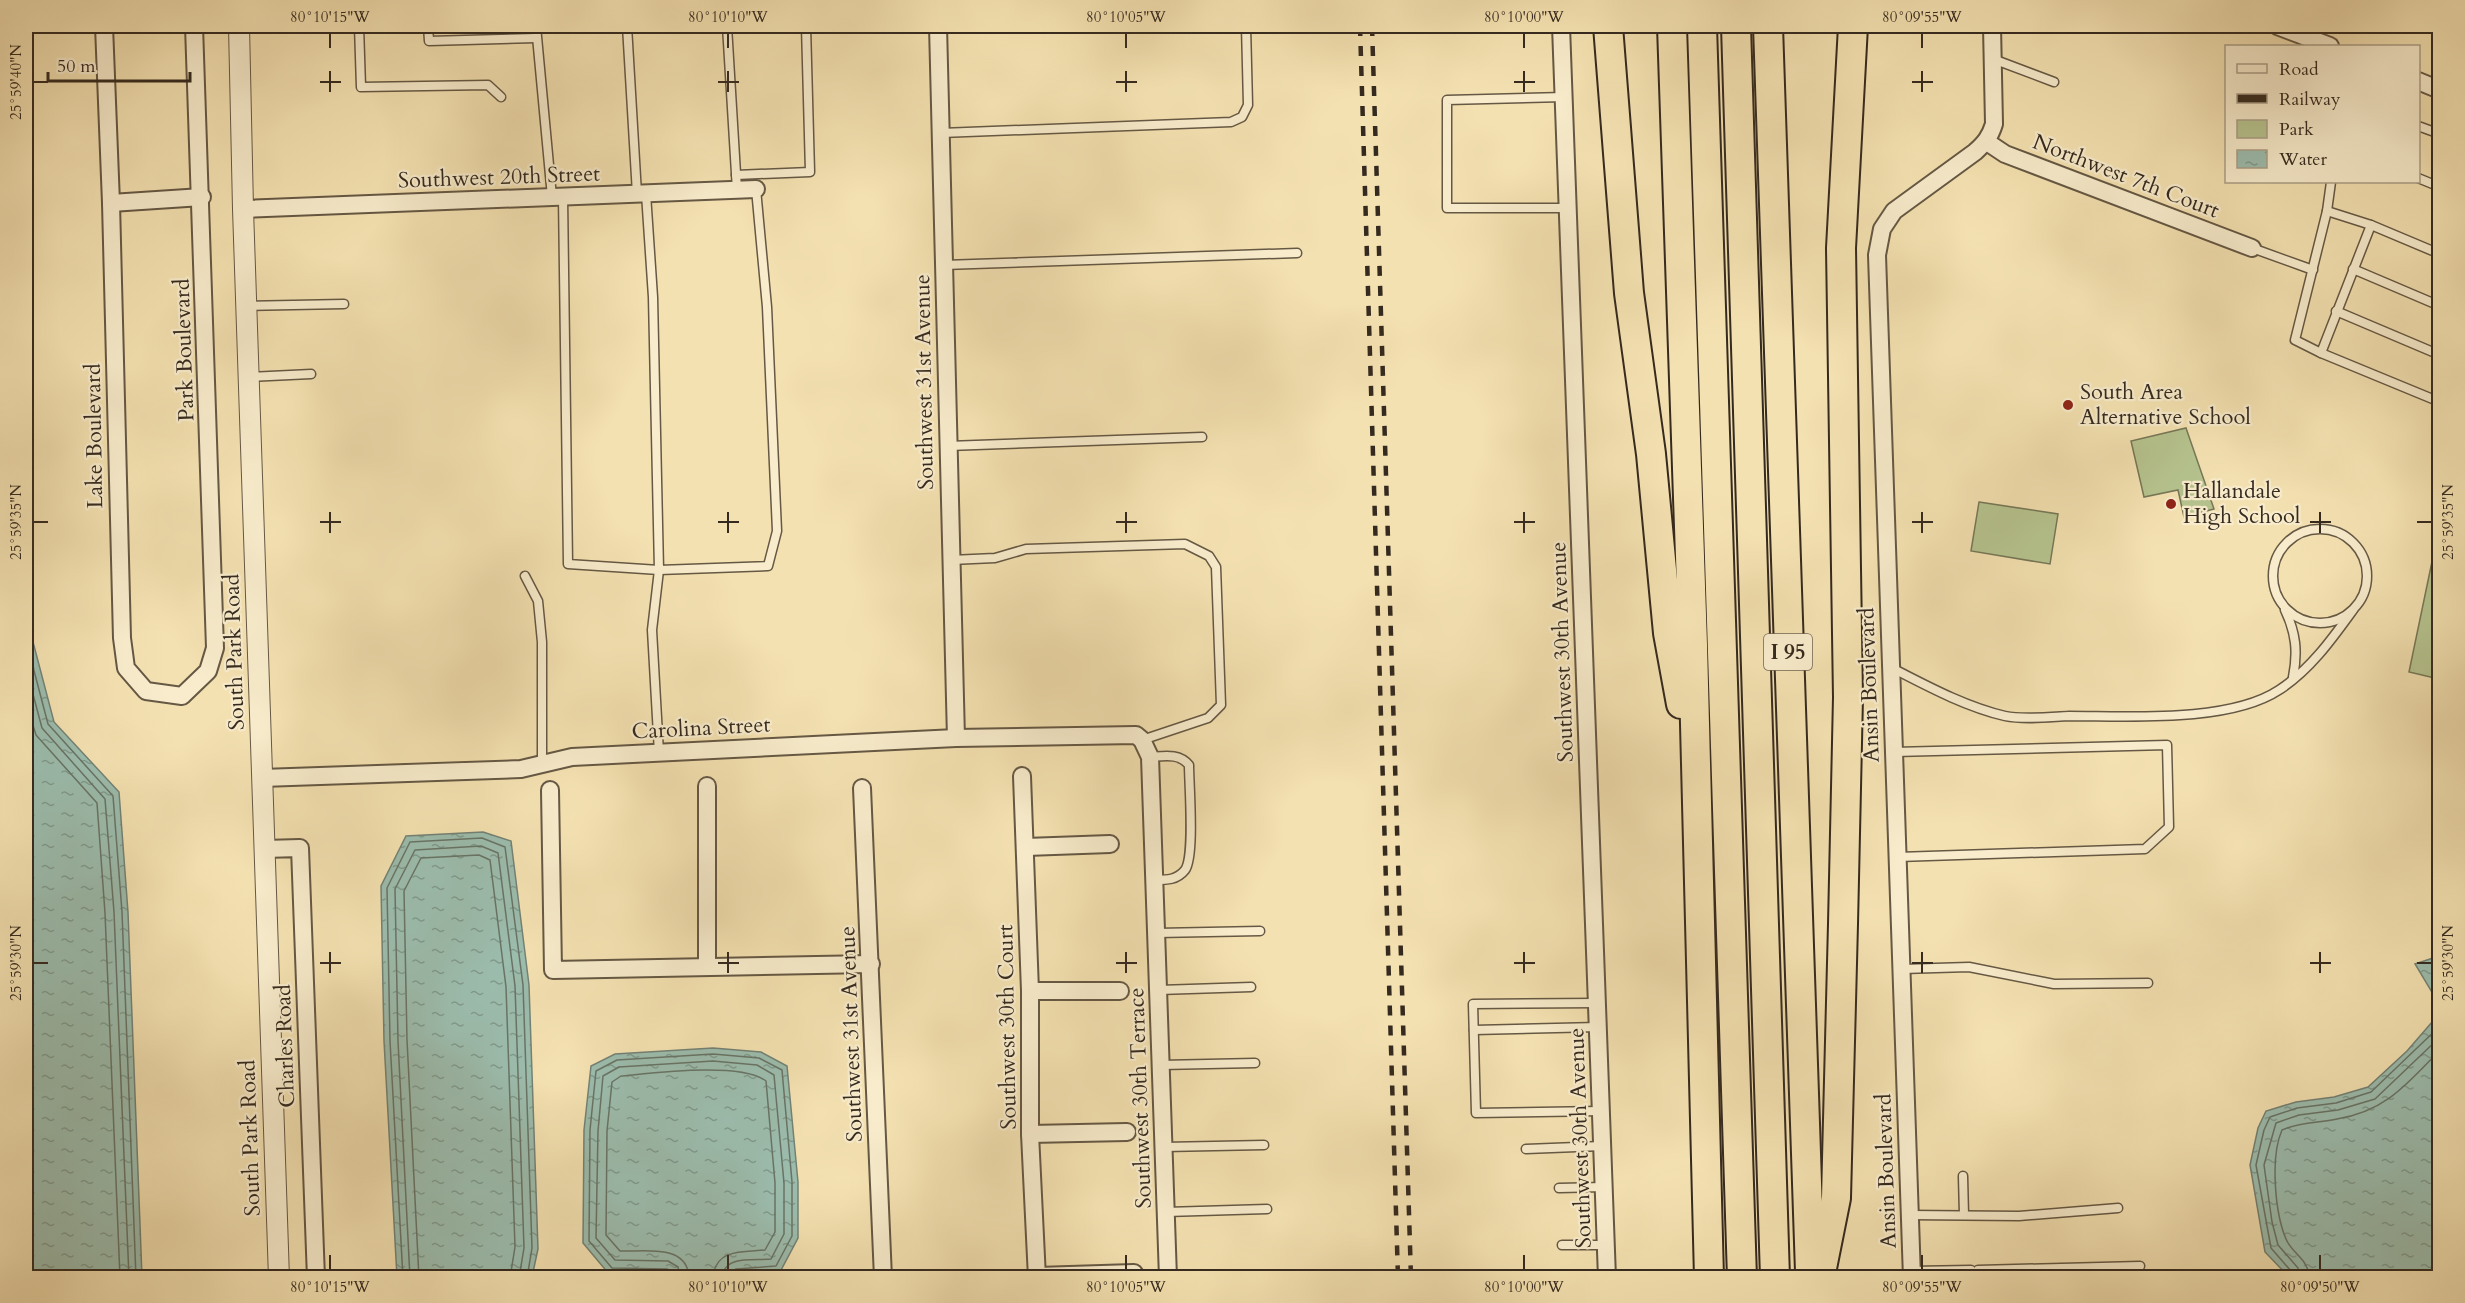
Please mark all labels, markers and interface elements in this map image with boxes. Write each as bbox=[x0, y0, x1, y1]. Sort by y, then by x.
text: 80°10'15"W bbox=[290, 7, 370, 27]
text: 80°10'10"W bbox=[688, 7, 768, 27]
text: 80°10'05"W bbox=[1086, 7, 1166, 27]
text: 80°10'00"W bbox=[1484, 7, 1564, 27]
text: 80°09'55"W bbox=[1882, 7, 1962, 27]
text: 25°59'40"N bbox=[6, 44, 26, 120]
scale bar bbox=[48, 45, 190, 83]
legend bbox=[2225, 45, 2420, 183]
text: 50 m bbox=[57, 54, 96, 79]
text: Road bbox=[2279, 57, 2319, 82]
text: Railway bbox=[2279, 87, 2341, 112]
text: Park bbox=[2279, 117, 2314, 142]
street label: Northwest 7th Court bbox=[2028, 127, 2224, 225]
text: Water bbox=[2278, 147, 2328, 172]
street label: Southwest 20th Street bbox=[397, 158, 601, 196]
street label: Southwest 31st Avenue bbox=[907, 274, 941, 490]
street label: Park Boulevard bbox=[167, 278, 201, 422]
street label: Lake Boulevard bbox=[78, 363, 110, 509]
place label: South Area Alternative School bbox=[2080, 377, 2251, 432]
marker: South Area Alternative School bbox=[2061, 398, 2075, 412]
place label: Hallandale High School bbox=[2183, 476, 2301, 531]
text: 25°59'35"N bbox=[6, 484, 26, 560]
text: 25°59'35"N bbox=[2438, 484, 2458, 560]
marker: Hallandale High School bbox=[2164, 497, 2178, 511]
street label: Southwest 30th Avenue bbox=[1543, 541, 1581, 763]
street label: South Park Road bbox=[216, 573, 252, 731]
street label: Ansin Boulevard bbox=[1851, 607, 1887, 763]
road number: I 95 bbox=[1764, 634, 1812, 670]
street label: Carolina Street bbox=[631, 709, 771, 747]
street label: Southwest 30th Court bbox=[990, 924, 1024, 1130]
text: 25°59'30"N bbox=[6, 925, 26, 1001]
text: 25°59'30"N bbox=[2438, 925, 2458, 1001]
street label: Southwest 31st Avenue bbox=[832, 926, 870, 1142]
street label: Charles Road bbox=[268, 983, 302, 1108]
street label: Southwest 30th Terrace bbox=[1121, 987, 1159, 1209]
street label: Southwest 30th Avenue bbox=[1561, 1027, 1599, 1249]
street label: South Park Road bbox=[232, 1059, 268, 1217]
street label: Ansin Boulevard bbox=[1868, 1093, 1904, 1249]
text: 80°10'15"W bbox=[290, 1277, 370, 1297]
text: 80°10'10"W bbox=[688, 1277, 768, 1297]
text: 80°10'05"W bbox=[1086, 1277, 1166, 1297]
text: 80°10'00"W bbox=[1484, 1277, 1564, 1297]
text: 80°09'55"W bbox=[1882, 1277, 1962, 1297]
text: 80°09'50"W bbox=[2280, 1277, 2360, 1297]

